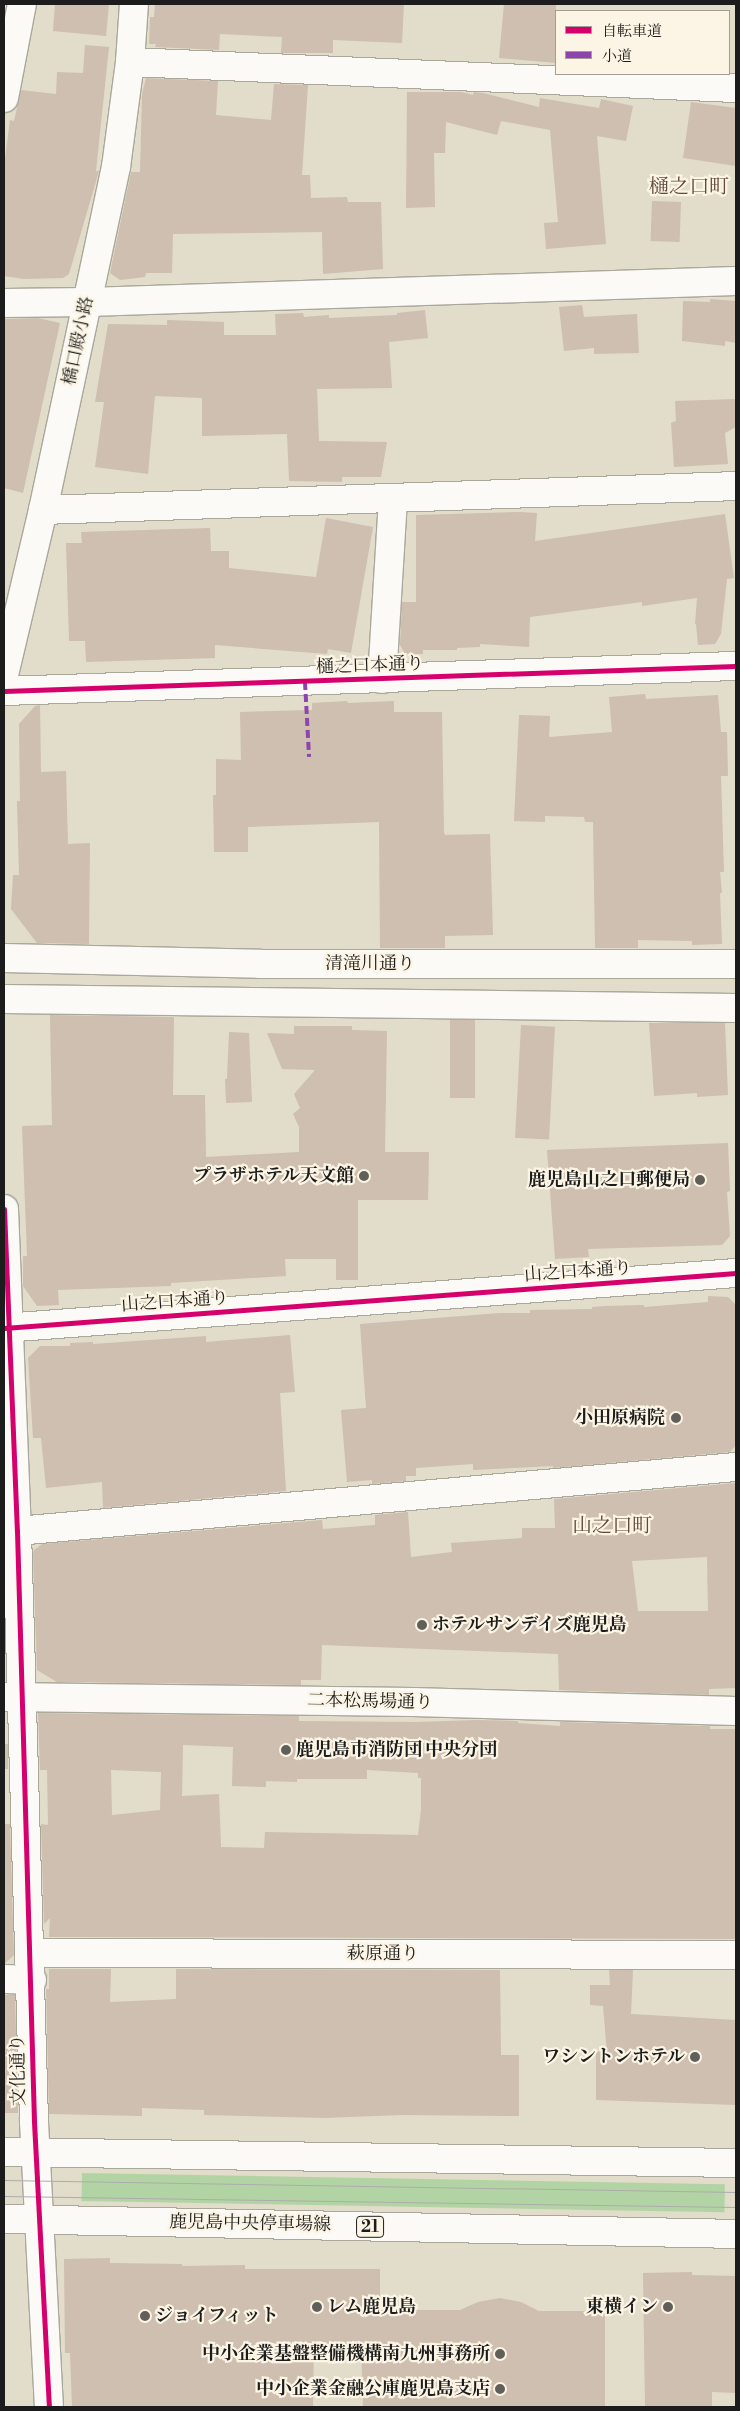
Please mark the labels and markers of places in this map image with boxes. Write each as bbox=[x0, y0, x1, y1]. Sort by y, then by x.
place label: プラザホテル天文館 bbox=[192, 1165, 354, 1187]
place label: 鹿児島山之口郵便局 bbox=[528, 1169, 690, 1191]
marker: プラザホテル天文館 bbox=[358, 1170, 370, 1182]
marker: 鹿児島山之口郵便局 bbox=[694, 1174, 706, 1186]
place label: 小田原病院 bbox=[575, 1407, 665, 1429]
marker: 小田原病院 bbox=[669, 1411, 683, 1425]
place label: ホテルサンデイズ鹿児島 bbox=[432, 1614, 630, 1636]
marker: ホテルサンデイズ鹿児島 bbox=[416, 1619, 428, 1631]
place label: 鹿児島市消防団 中央分団 bbox=[296, 1739, 497, 1761]
marker: 鹿児島市消防団 中央分団 bbox=[280, 1744, 292, 1756]
place label: ワシントンホテル bbox=[541, 2046, 685, 2068]
marker: ワシントンホテル bbox=[689, 2051, 701, 2063]
place label: レム鹿児島 bbox=[327, 2296, 417, 2318]
place label: 東横イン bbox=[586, 2296, 658, 2318]
marker: レム鹿児島 bbox=[311, 2301, 323, 2313]
marker: 東横イン bbox=[662, 2301, 674, 2313]
place label: ジョイフィット bbox=[155, 2305, 281, 2327]
marker: ジョイフィット bbox=[139, 2310, 151, 2322]
place label: 中小企業基盤整備機構南九州事務所 bbox=[202, 2343, 490, 2365]
marker: 中小企業基盤整備機構南九州事務所 bbox=[494, 2348, 506, 2360]
place label: 中小企業金融公庫鹿児島支店 bbox=[256, 2378, 490, 2400]
marker: 中小企業金融公庫鹿児島支店 bbox=[494, 2383, 506, 2395]

